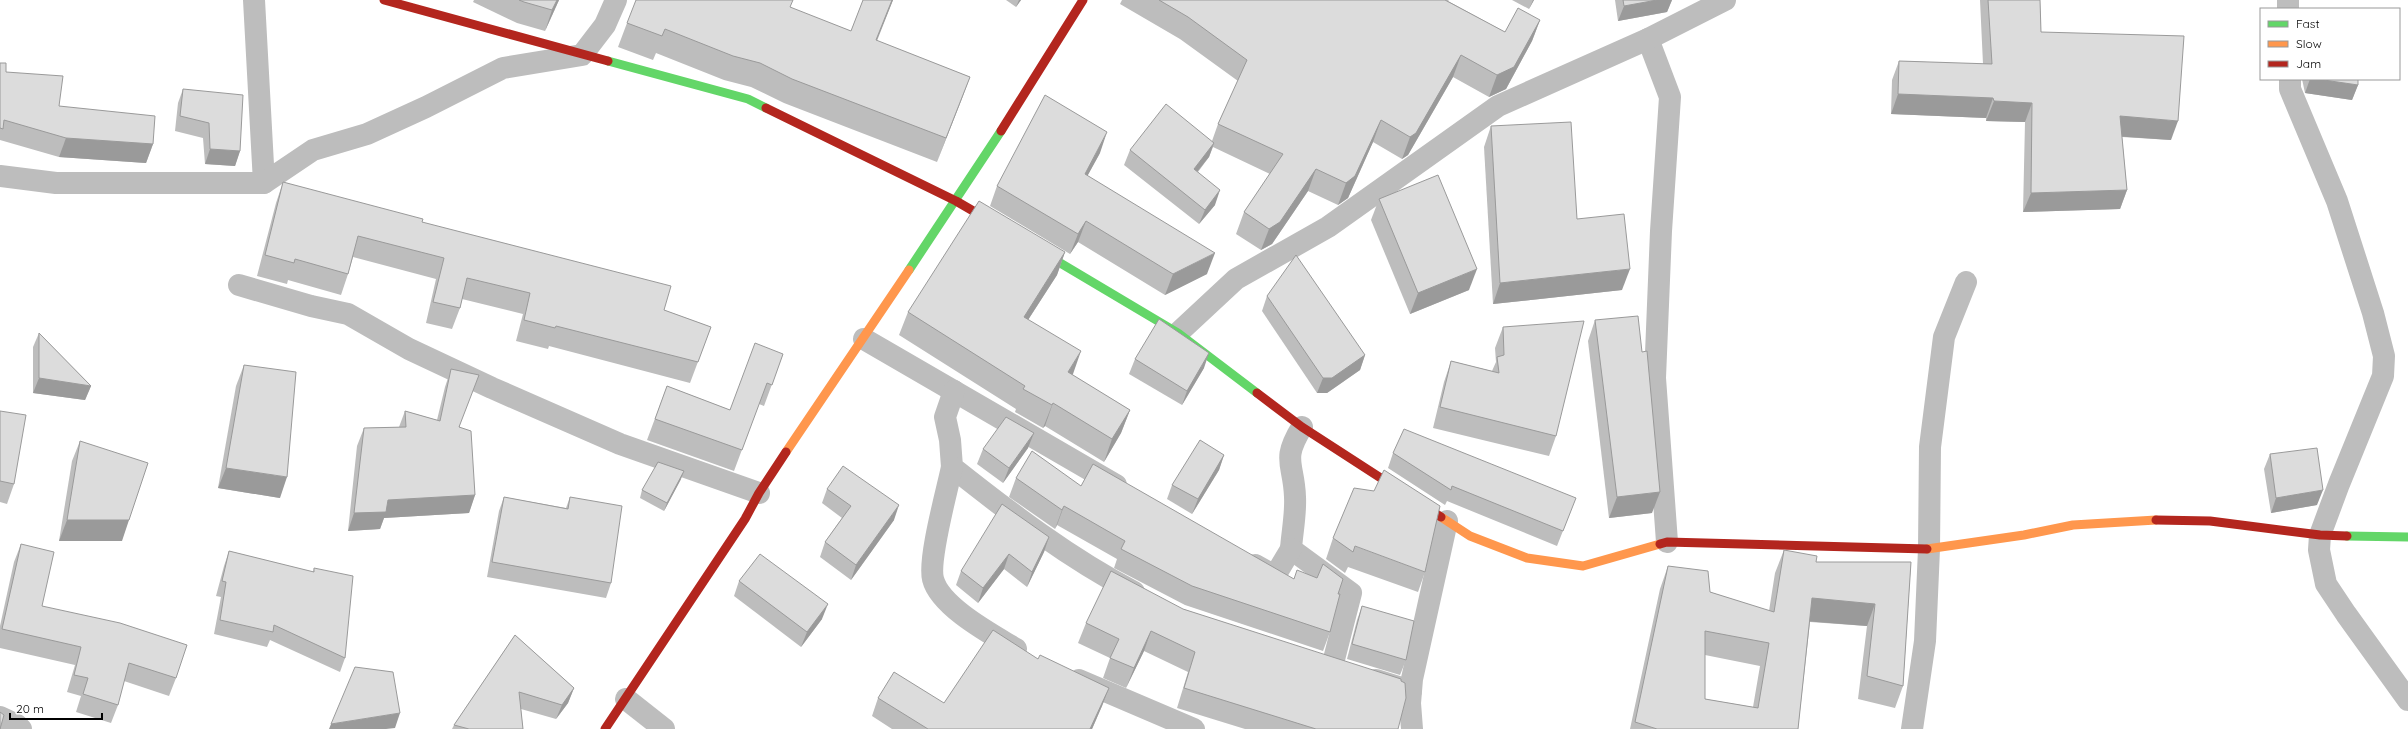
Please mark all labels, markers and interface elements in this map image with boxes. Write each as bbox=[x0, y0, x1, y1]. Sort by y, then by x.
legend bbox=[2260, 8, 2400, 80]
text: Fast bbox=[2296, 16, 2320, 31]
text: Slow bbox=[2296, 36, 2322, 51]
text: Jam bbox=[2296, 56, 2321, 71]
scale bar bbox=[10, 695, 102, 721]
text: 20 m bbox=[16, 701, 44, 716]

